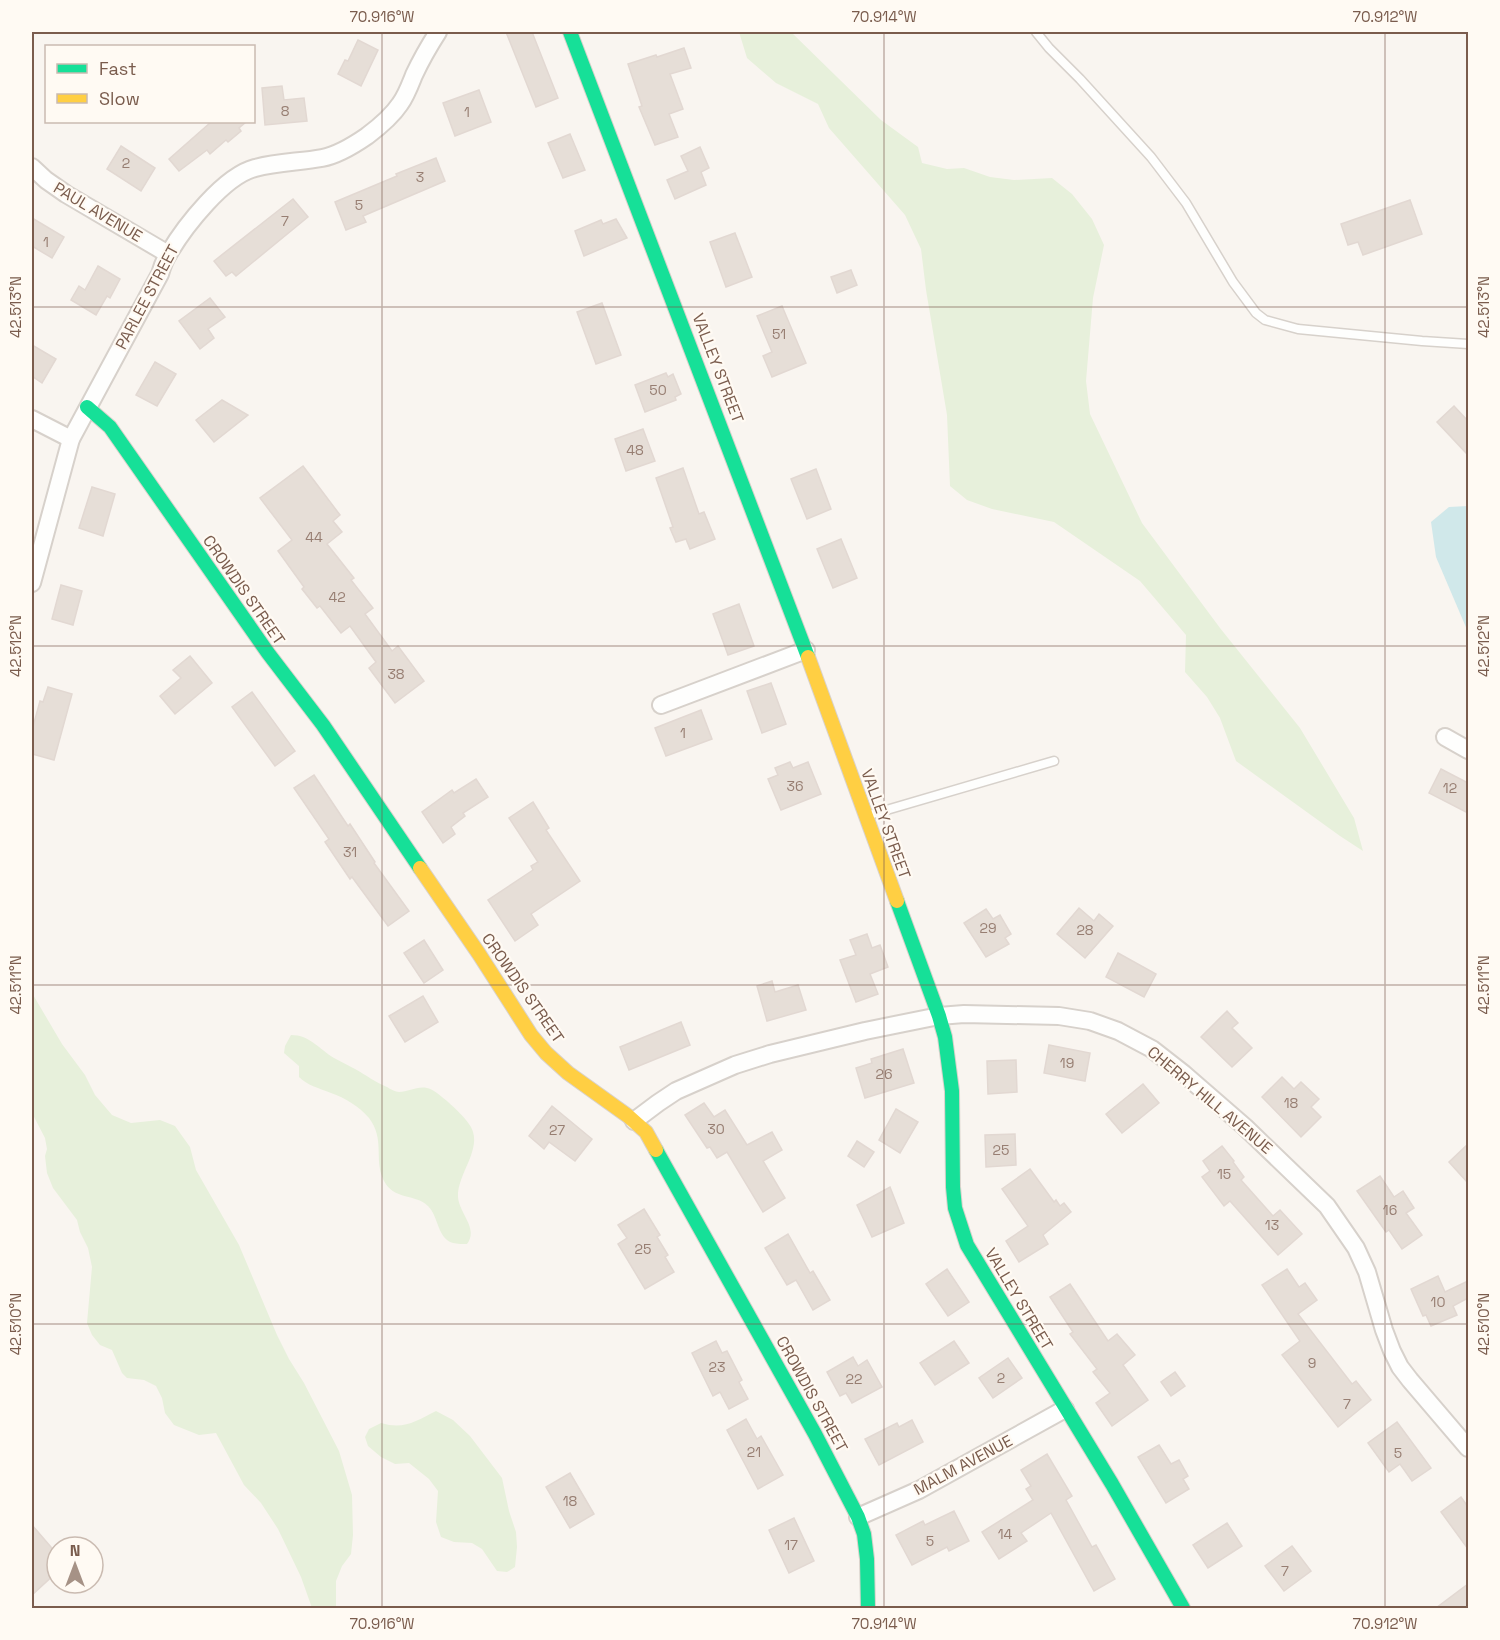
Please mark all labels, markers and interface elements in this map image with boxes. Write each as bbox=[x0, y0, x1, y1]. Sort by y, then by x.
text: 70.916°W bbox=[350, 7, 415, 26]
text: 70.914°W bbox=[851, 7, 917, 26]
text: 70.912°W bbox=[1353, 7, 1417, 26]
legend bbox=[45, 45, 255, 123]
text: Fast bbox=[99, 57, 136, 80]
text: Slow bbox=[99, 87, 140, 110]
house number: 8 bbox=[281, 102, 290, 120]
house number: 1 bbox=[464, 103, 470, 121]
house number: 2 bbox=[122, 154, 130, 172]
house number: 3 bbox=[416, 168, 424, 186]
street label: PAUL AVENUE bbox=[50, 177, 146, 247]
house number: 5 bbox=[355, 196, 363, 214]
house number: 7 bbox=[281, 212, 289, 230]
house number: 1 bbox=[43, 233, 49, 251]
street label: PARLEE STREET bbox=[110, 241, 184, 353]
text: 42.513°N bbox=[6, 276, 25, 338]
text: 42.513°N bbox=[1474, 276, 1493, 338]
street label: VALLEY STREET bbox=[687, 310, 749, 426]
house number: 51 bbox=[772, 325, 786, 343]
house number: 50 bbox=[649, 381, 667, 399]
house number: 48 bbox=[626, 441, 644, 459]
house number: 44 bbox=[305, 528, 323, 546]
street label: CROWDIS STREET bbox=[198, 531, 290, 649]
house number: 42 bbox=[328, 588, 346, 606]
text: 42.512°N bbox=[6, 615, 25, 677]
text: 42.512°N bbox=[1474, 615, 1493, 677]
house number: 38 bbox=[387, 665, 405, 683]
house number: 1 bbox=[680, 724, 686, 742]
street label: VALLEY STREET bbox=[856, 766, 916, 882]
house number: 36 bbox=[786, 777, 804, 795]
house number: 12 bbox=[1443, 779, 1457, 797]
house number: 31 bbox=[343, 843, 357, 861]
house number: 29 bbox=[980, 919, 996, 937]
house number: 28 bbox=[1076, 921, 1094, 939]
street label: CROWDIS STREET bbox=[477, 929, 569, 1047]
text: 42.511°N bbox=[6, 955, 25, 1015]
text: 42.511°N bbox=[1474, 955, 1493, 1015]
street label: CHERRY HILL AVENUE bbox=[1143, 1041, 1277, 1159]
house number: 19 bbox=[1060, 1054, 1074, 1072]
house number: 26 bbox=[875, 1065, 893, 1083]
house number: 18 bbox=[1284, 1094, 1299, 1112]
house number: 30 bbox=[707, 1120, 725, 1138]
house number: 27 bbox=[549, 1121, 565, 1139]
house number: 25 bbox=[993, 1141, 1009, 1159]
house number: 15 bbox=[1217, 1165, 1231, 1183]
house number: 16 bbox=[1383, 1201, 1397, 1219]
house number: 13 bbox=[1265, 1216, 1279, 1234]
house number: 25 bbox=[635, 1240, 651, 1258]
street label: VALLEY STREET bbox=[980, 1244, 1058, 1354]
text: 42.510°N bbox=[6, 1293, 25, 1355]
house number: 10 bbox=[1431, 1293, 1445, 1311]
text: 42.510°N bbox=[1474, 1293, 1493, 1355]
street label: CROWDIS STREET bbox=[771, 1332, 853, 1456]
house number: 9 bbox=[1308, 1354, 1316, 1372]
house number: 23 bbox=[709, 1358, 725, 1376]
house number: 2 bbox=[997, 1369, 1005, 1387]
house number: 22 bbox=[846, 1370, 862, 1388]
house number: 7 bbox=[1343, 1395, 1351, 1413]
street label: MALM AVENUE bbox=[910, 1430, 1016, 1500]
house number: 21 bbox=[747, 1443, 761, 1461]
house number: 5 bbox=[1394, 1444, 1402, 1462]
house number: 18 bbox=[563, 1492, 578, 1510]
house number: 14 bbox=[998, 1525, 1013, 1543]
house number: 5 bbox=[926, 1532, 934, 1550]
north arrow bbox=[45, 1535, 105, 1595]
house number: 17 bbox=[784, 1536, 798, 1554]
text: N bbox=[70, 1540, 80, 1561]
house number: 7 bbox=[1281, 1562, 1289, 1580]
text: 70.916°W bbox=[350, 1614, 415, 1633]
text: 70.914°W bbox=[851, 1614, 917, 1633]
text: 70.912°W bbox=[1353, 1614, 1417, 1633]

